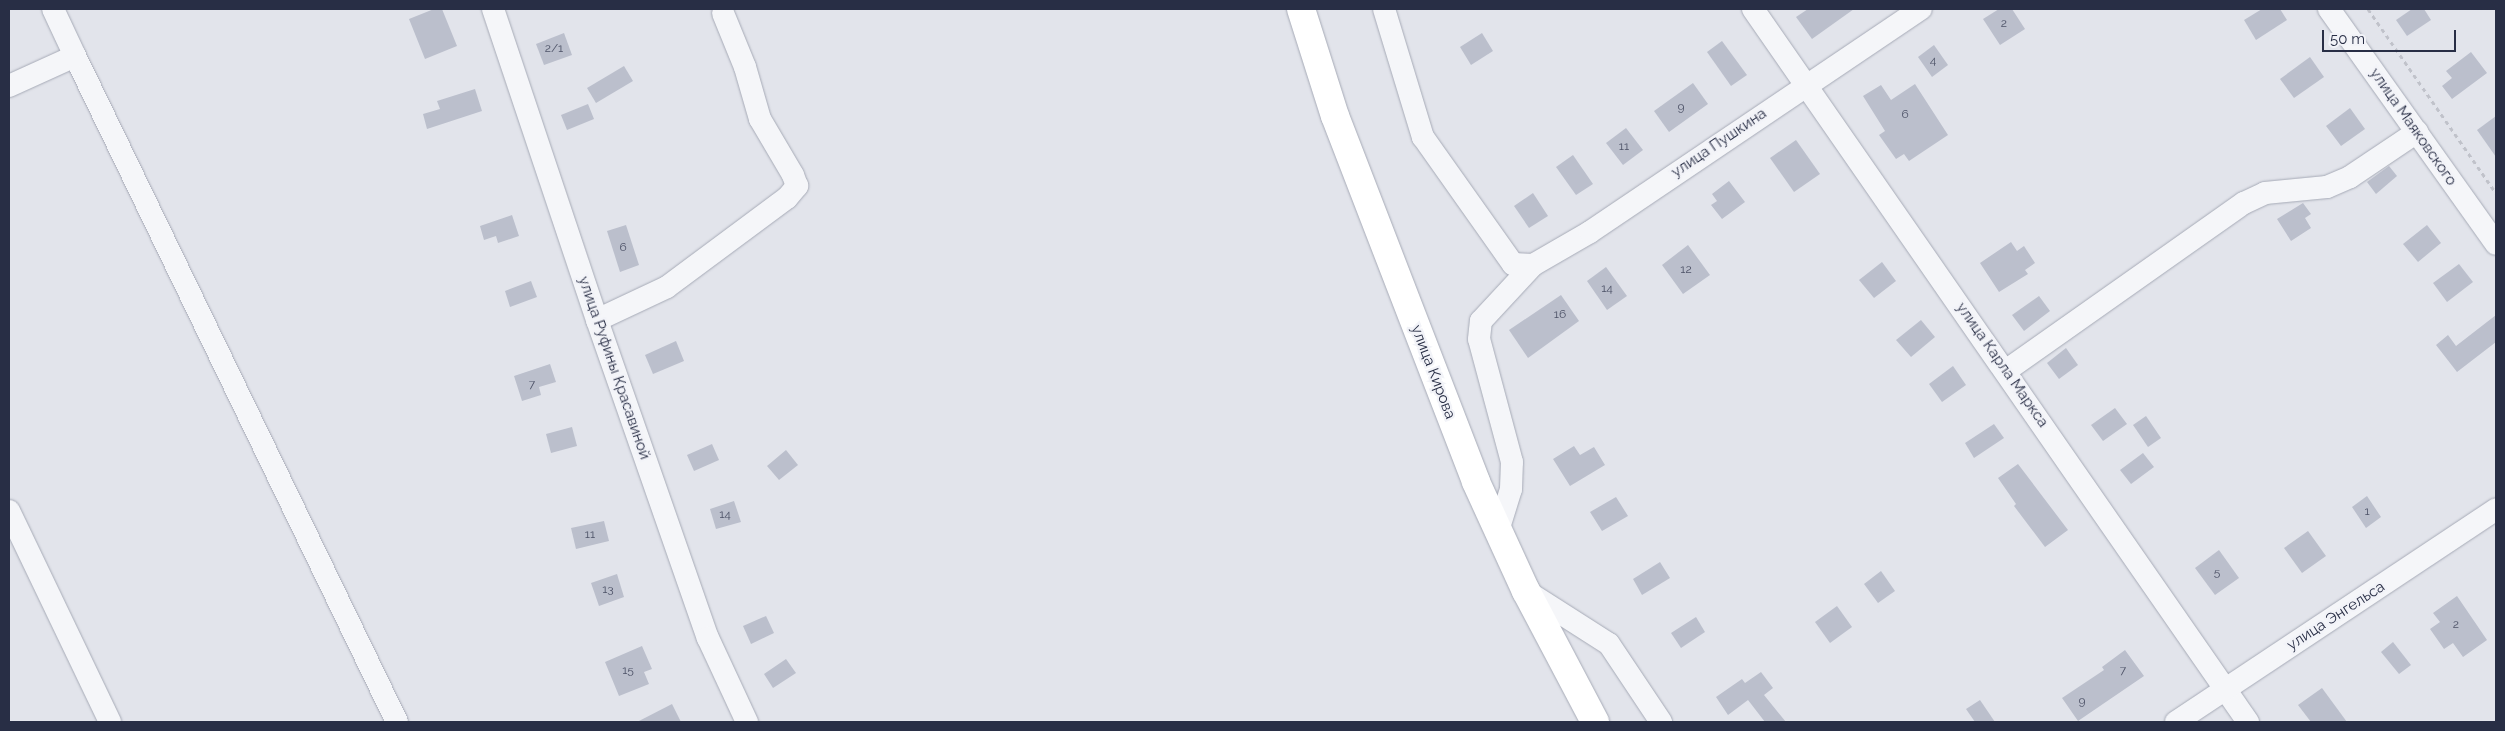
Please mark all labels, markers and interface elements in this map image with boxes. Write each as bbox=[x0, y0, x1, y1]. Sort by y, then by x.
house number: 2 bbox=[2001, 17, 2007, 31]
scale bar bbox=[2325, 20, 2459, 52]
text: 50 m bbox=[2330, 30, 2365, 48]
house number: 2/1 bbox=[545, 42, 563, 56]
house number: 4 bbox=[1930, 54, 1936, 68]
street label: улица Маяковского bbox=[2366, 65, 2460, 189]
house number: 9 bbox=[1677, 101, 1685, 115]
street label: улица Пушкина bbox=[1668, 105, 1770, 181]
house number: 6 bbox=[1901, 108, 1909, 122]
house number: 11 bbox=[1619, 140, 1629, 154]
house number: 6 bbox=[619, 241, 627, 255]
house number: 12 bbox=[1680, 263, 1692, 277]
street label: улица Руфины Красавиной bbox=[574, 274, 654, 462]
house number: 14 bbox=[1601, 282, 1613, 296]
street label: улица Карла Маркса bbox=[1952, 299, 2052, 431]
house number: 16 bbox=[1554, 308, 1566, 322]
street label: улица Кирова bbox=[1407, 323, 1459, 421]
house number: 7 bbox=[529, 378, 535, 392]
house number: 1 bbox=[2364, 505, 2370, 519]
house number: 14 bbox=[719, 508, 731, 522]
house number: 11 bbox=[585, 528, 595, 542]
house number: 5 bbox=[2214, 566, 2220, 580]
street label: улица Энгельса bbox=[2284, 578, 2388, 654]
house number: 13 bbox=[602, 583, 614, 597]
house number: 2 bbox=[2453, 618, 2459, 632]
house number: 15 bbox=[622, 664, 634, 678]
house number: 7 bbox=[2120, 664, 2126, 678]
house number: 9 bbox=[2078, 695, 2086, 709]

